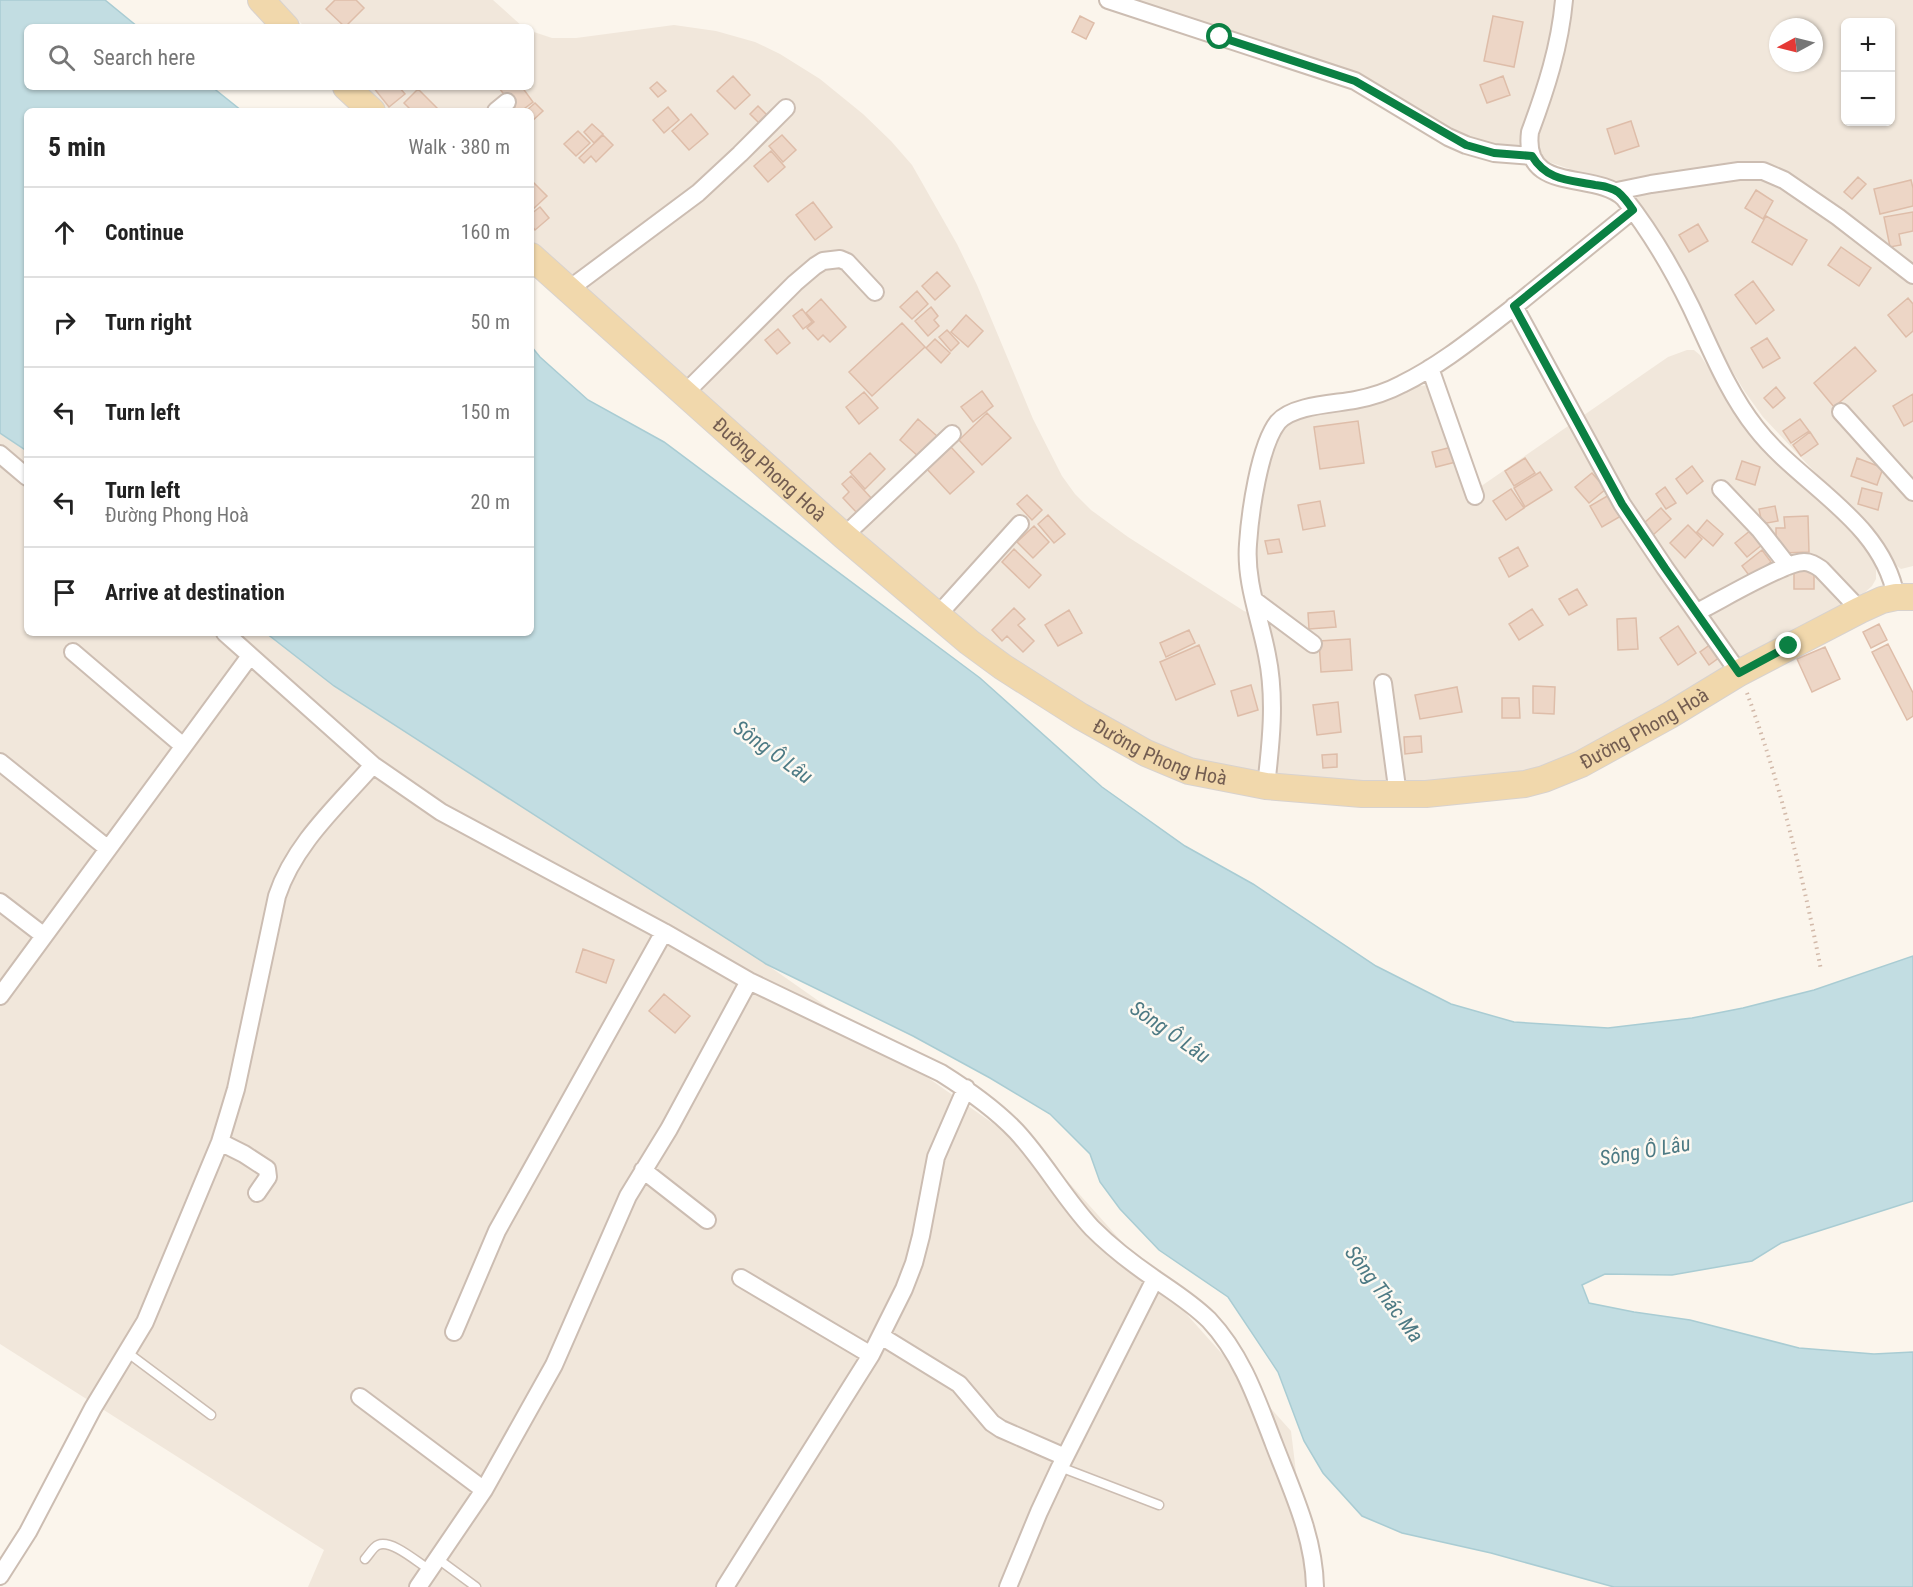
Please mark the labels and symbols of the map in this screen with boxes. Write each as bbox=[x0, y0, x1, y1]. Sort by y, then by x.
north arrow bbox=[1769, 18, 1823, 72]
route start bbox=[1206, 23, 1232, 49]
street label: Đường Phong Hoà bbox=[708, 412, 831, 526]
route end bbox=[1775, 632, 1801, 658]
street label: Đường Phong Hoà bbox=[1576, 682, 1713, 774]
street label: Đường Phong Hoà bbox=[1089, 714, 1229, 790]
water label: Sông Ô Lâu bbox=[729, 715, 817, 789]
water label: Sông Ô Lâu bbox=[1126, 996, 1215, 1068]
water label: Sông Ô Lâu bbox=[1598, 1131, 1692, 1171]
water label: Sông Thác Ma bbox=[1340, 1241, 1428, 1347]

